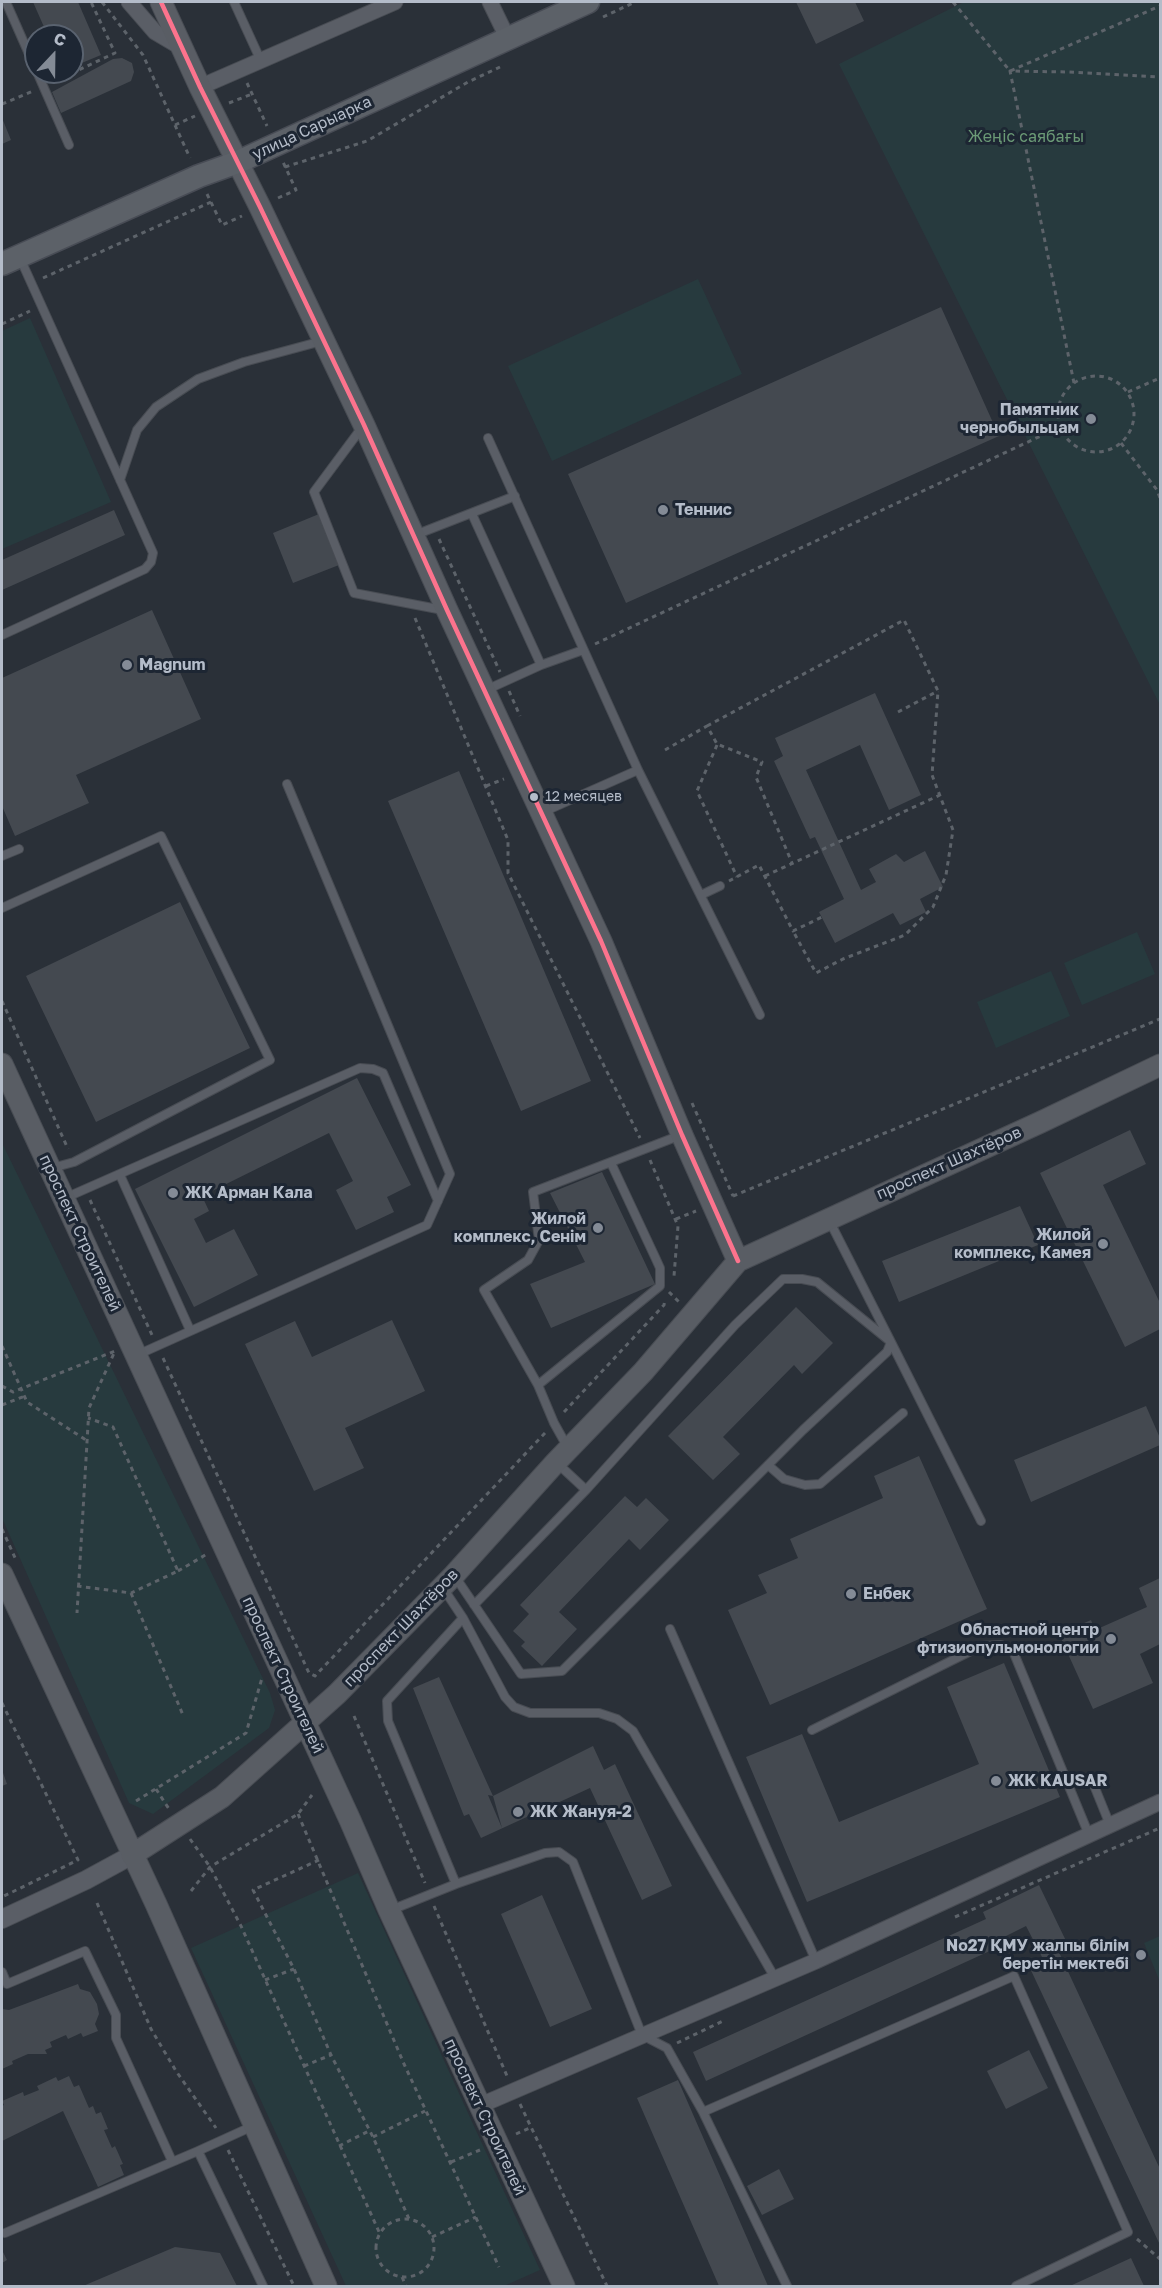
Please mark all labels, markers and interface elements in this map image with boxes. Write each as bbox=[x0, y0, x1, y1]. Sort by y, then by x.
north arrow bbox=[24, 24, 84, 84]
text: С bbox=[51, 28, 69, 51]
street label: улица Сарыарка bbox=[249, 92, 375, 164]
park label: Жеңіс саябағы bbox=[968, 127, 1084, 147]
place label: Памятник чернобыльцам bbox=[960, 400, 1079, 438]
marker: Памятник чернобыльцам bbox=[1084, 412, 1098, 426]
place label: Теннис bbox=[675, 500, 732, 520]
marker: Теннис bbox=[656, 503, 670, 517]
place label: Magnum bbox=[139, 655, 206, 675]
marker: Magnum bbox=[120, 658, 134, 672]
place label: 12 месяцев bbox=[545, 789, 622, 805]
marker: 12 месяцев bbox=[528, 791, 540, 803]
street label: проспект Шахтёров bbox=[874, 1122, 1024, 1204]
street label: проспект Строителей bbox=[35, 1152, 125, 1314]
place label: ЖК Арман Кала bbox=[185, 1183, 313, 1203]
marker: ЖК Арман Кала bbox=[166, 1186, 180, 1200]
place label: Жилой комплекс, Сенiм bbox=[454, 1209, 586, 1247]
marker: Жилой комплекс, Сенiм bbox=[591, 1221, 605, 1235]
place label: Жилой комплекс, Камея bbox=[954, 1225, 1091, 1263]
marker: Жилой комплекс, Камея bbox=[1096, 1237, 1110, 1251]
street label: проспект Шахтёров bbox=[340, 1565, 462, 1691]
place label: Енбек bbox=[863, 1584, 911, 1604]
marker: Енбек bbox=[844, 1587, 858, 1601]
street label: проспект Строителей bbox=[238, 1594, 328, 1756]
place label: Областной центр фтизиопульмонологии bbox=[917, 1620, 1099, 1658]
marker: Областной центр фтизиопульмонологии bbox=[1104, 1632, 1118, 1646]
place label: ЖК KAUSAR bbox=[1008, 1771, 1108, 1791]
marker: ЖК KAUSAR bbox=[989, 1774, 1003, 1788]
place label: ЖК Жануя-2 bbox=[530, 1802, 632, 1822]
marker: ЖК Жануя-2 bbox=[511, 1805, 525, 1819]
place label: No27 ҚМУ жалпы білім беретін мектебі bbox=[946, 1936, 1129, 1974]
marker: No27 ҚМУ жалпы білім беретін мектебі bbox=[1134, 1948, 1148, 1962]
street label: проспект Строителей bbox=[440, 2036, 530, 2198]

